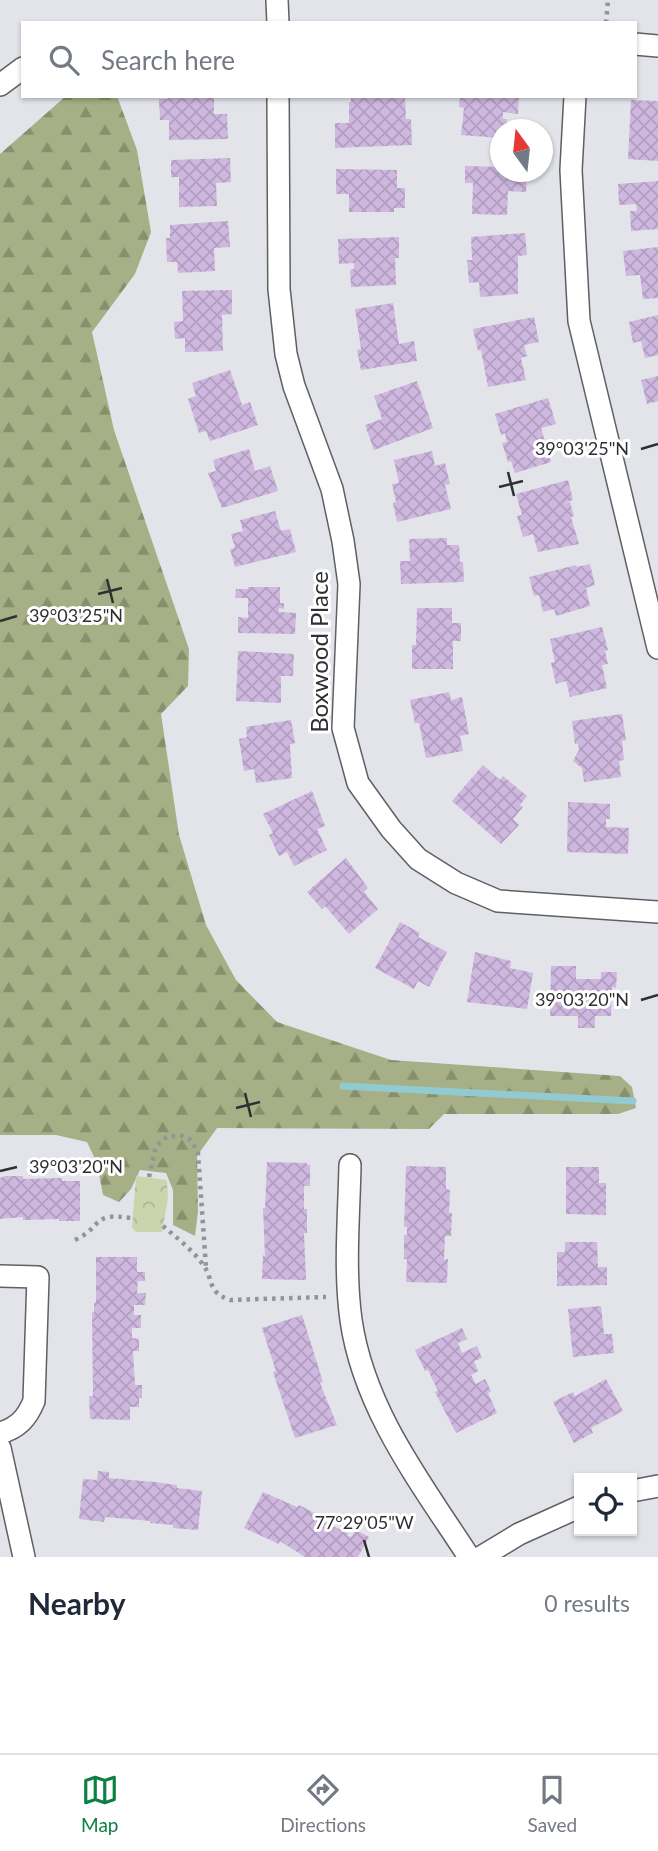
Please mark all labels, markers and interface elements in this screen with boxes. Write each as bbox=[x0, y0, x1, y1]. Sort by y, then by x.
search box bbox=[21, 21, 637, 98]
icon: search bbox=[45, 41, 83, 79]
text: Search here bbox=[101, 44, 235, 76]
north arrow bbox=[490, 119, 553, 182]
text: 39°03'25"N bbox=[535, 437, 629, 459]
street label: Boxwood Place bbox=[304, 571, 333, 733]
text: 39°03'25"N bbox=[29, 604, 123, 626]
text: 39°03'20"N bbox=[535, 988, 629, 1010]
text: 39°03'20"N bbox=[29, 1155, 123, 1177]
map controls bbox=[574, 1473, 637, 1536]
button: locate bbox=[574, 1473, 637, 1536]
text: 77°29'05"W bbox=[314, 1511, 414, 1533]
text: Nearby bbox=[28, 1585, 126, 1621]
text: 0 results bbox=[544, 1589, 630, 1617]
tab: Map bbox=[81, 1771, 119, 1836]
tab: Directions bbox=[280, 1771, 366, 1836]
tab: Saved bbox=[528, 1771, 577, 1836]

